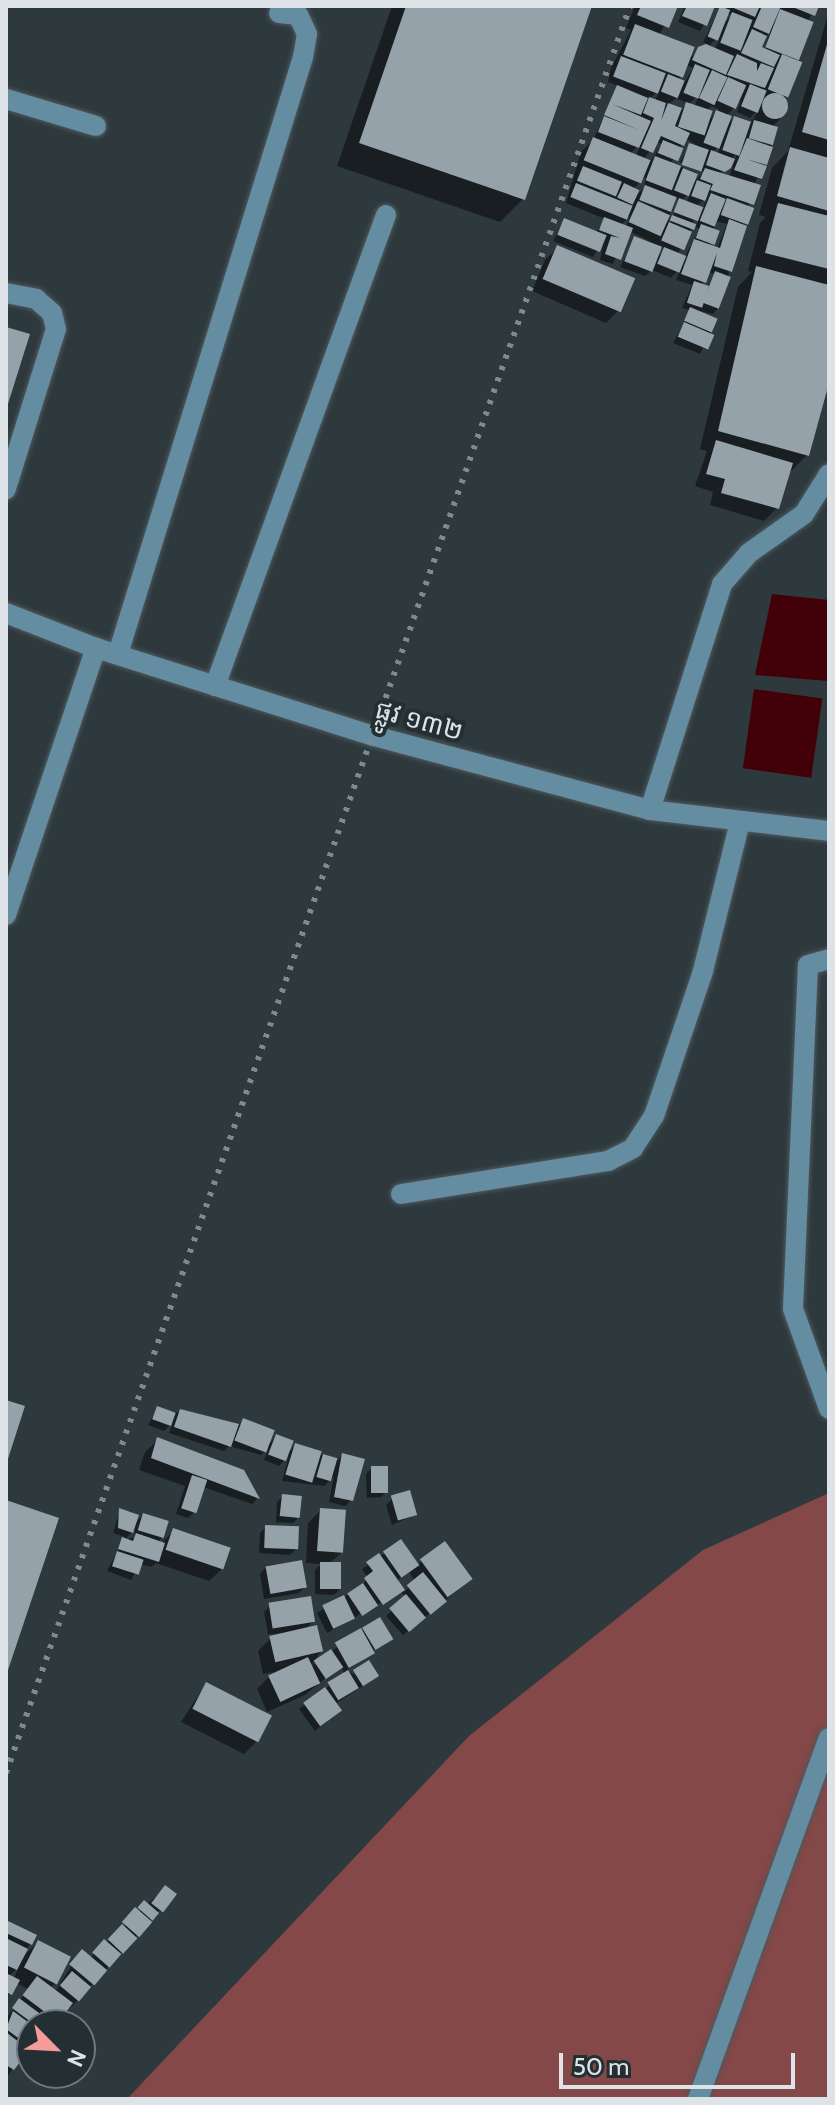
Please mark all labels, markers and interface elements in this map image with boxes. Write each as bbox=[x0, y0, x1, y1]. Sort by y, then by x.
street label: ផ្លូវ ១៣២ bbox=[372, 694, 466, 748]
north arrow bbox=[16, 2009, 96, 2089]
scale bar bbox=[563, 2037, 799, 2087]
text: N bbox=[61, 2046, 92, 2071]
text: 50 m bbox=[573, 2052, 629, 2081]

